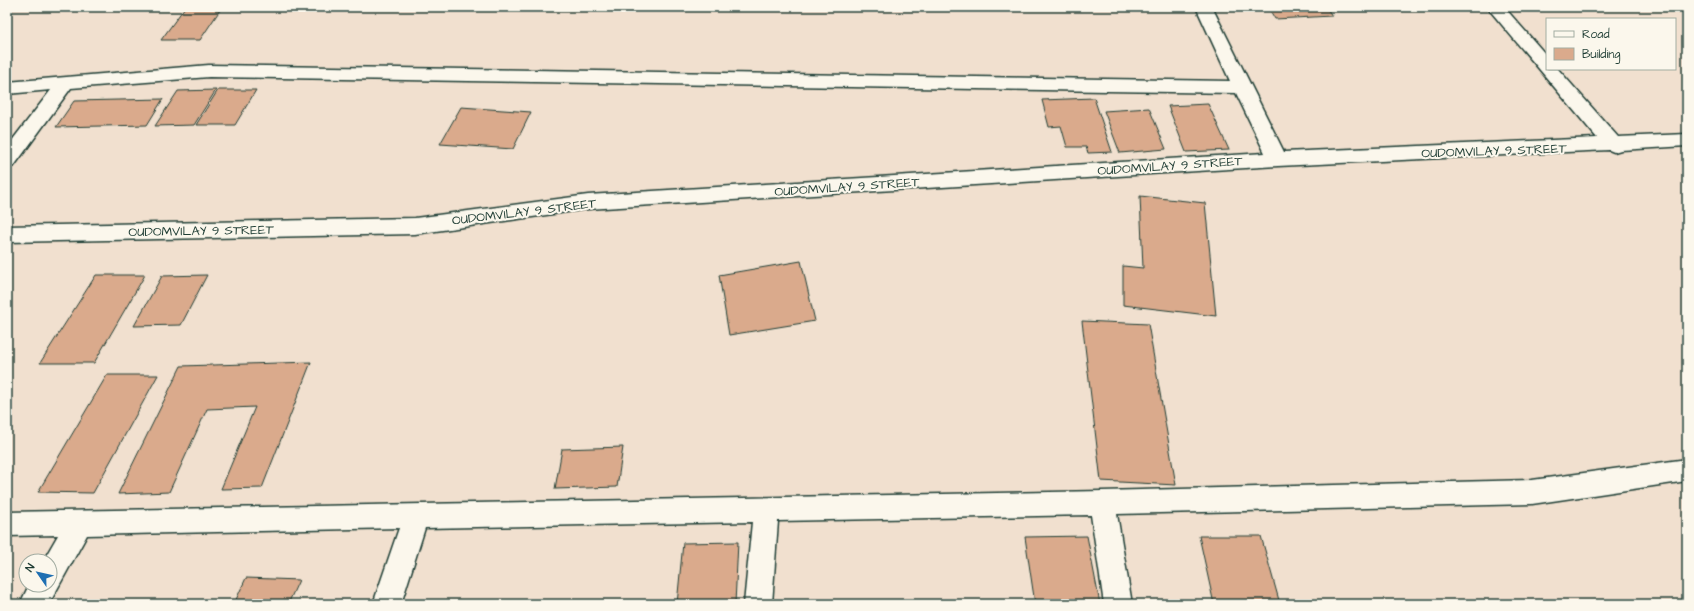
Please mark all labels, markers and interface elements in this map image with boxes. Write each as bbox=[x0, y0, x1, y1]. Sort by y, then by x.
legend bbox=[1546, 18, 1676, 70]
text: Road bbox=[1582, 26, 1610, 43]
text: Building bbox=[1582, 46, 1620, 64]
street label: OUDOMVILAY 9 STREET bbox=[1421, 139, 1568, 163]
street label: OUDOMVILAY 9 STREET bbox=[1097, 152, 1244, 180]
street label: OUDOMVILAY 9 STREET bbox=[774, 173, 921, 201]
street label: OUDOMVILAY 9 STREET bbox=[451, 194, 598, 230]
street label: OUDOMVILAY 9 STREET bbox=[128, 221, 275, 241]
north arrow bbox=[18, 553, 58, 593]
text: N bbox=[22, 561, 38, 575]

